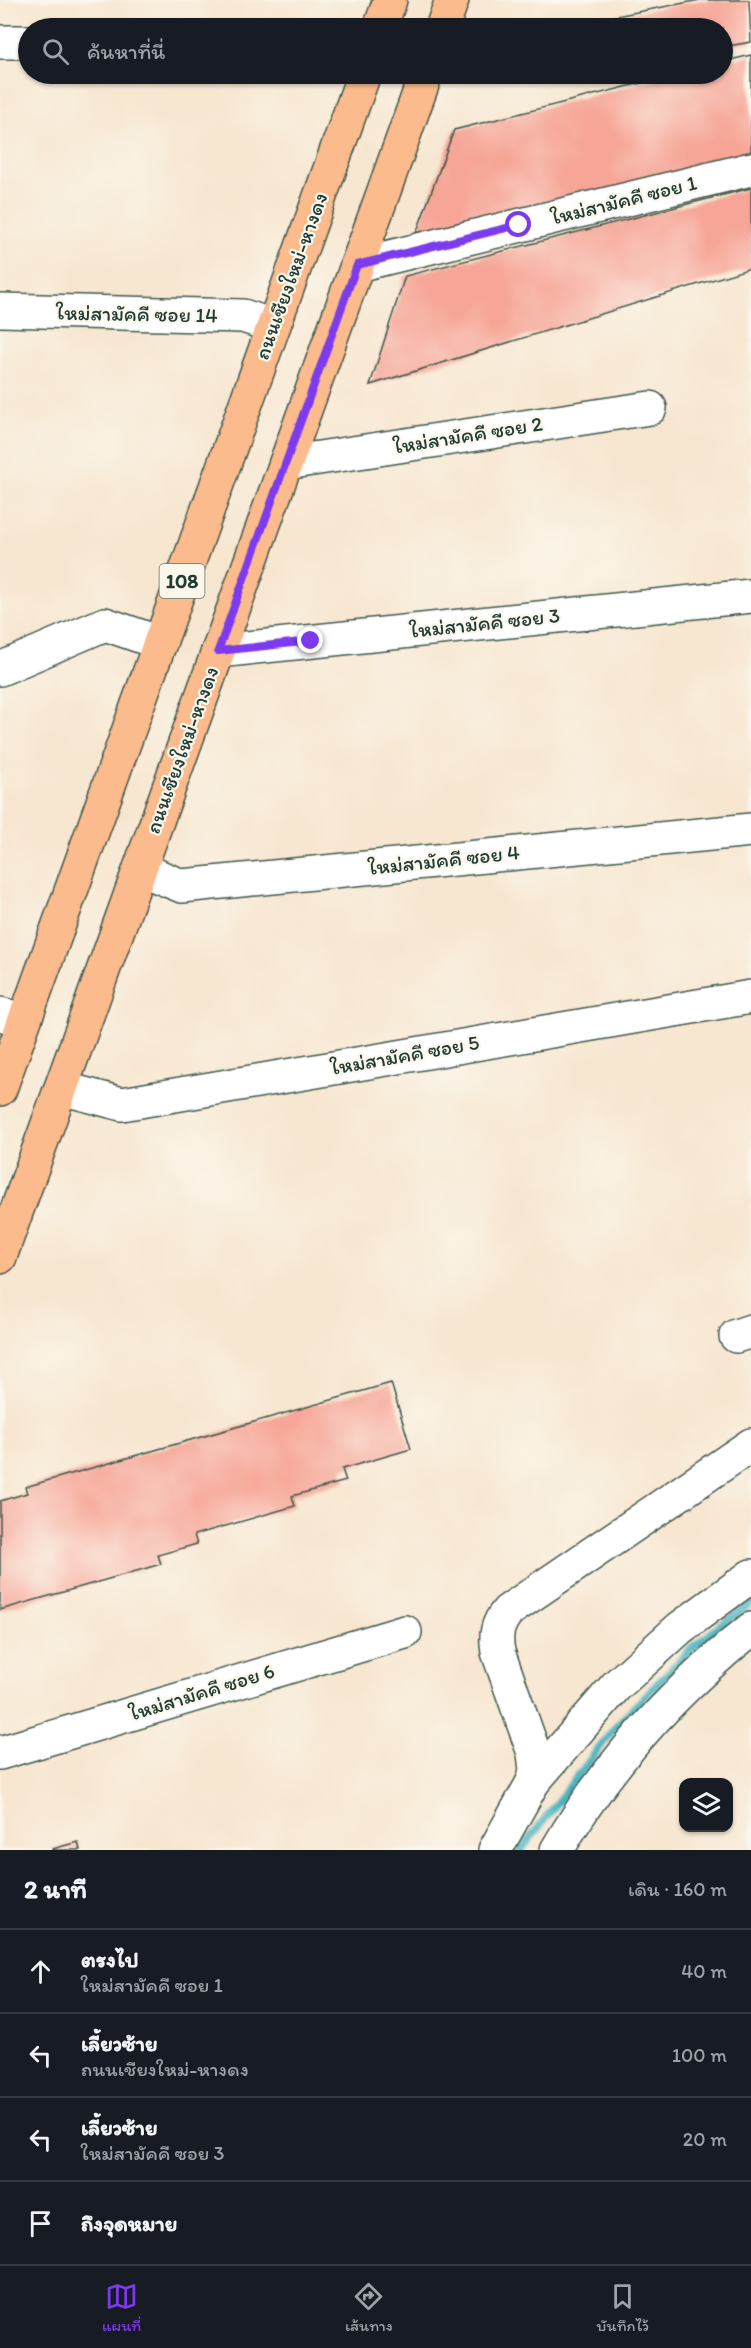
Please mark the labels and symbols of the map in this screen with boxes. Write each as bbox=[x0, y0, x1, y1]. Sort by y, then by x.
street label: ใหม่สามัคคี ซอย 1 bbox=[548, 169, 699, 230]
street label: ถนนเชียงใหม่-หางดง bbox=[249, 189, 332, 363]
route start bbox=[505, 211, 531, 237]
street label: ใหม่สามัคคี ซอย 14 bbox=[55, 300, 218, 327]
street label: ใหม่สามัคคี ซอย 2 bbox=[391, 410, 544, 459]
road number: 108 bbox=[160, 564, 204, 598]
street label: ใหม่สามัคคี ซอย 3 bbox=[408, 602, 561, 643]
route end bbox=[297, 627, 323, 653]
street label: ถนนเชียงใหม่-หางดง bbox=[140, 663, 223, 837]
street label: ใหม่สามัคคี ซอย 4 bbox=[366, 839, 521, 880]
street label: ใหม่สามัคคี ซอย 5 bbox=[328, 1029, 481, 1080]
street label: ใหม่สามัคคี ซอย 6 bbox=[125, 1658, 277, 1726]

